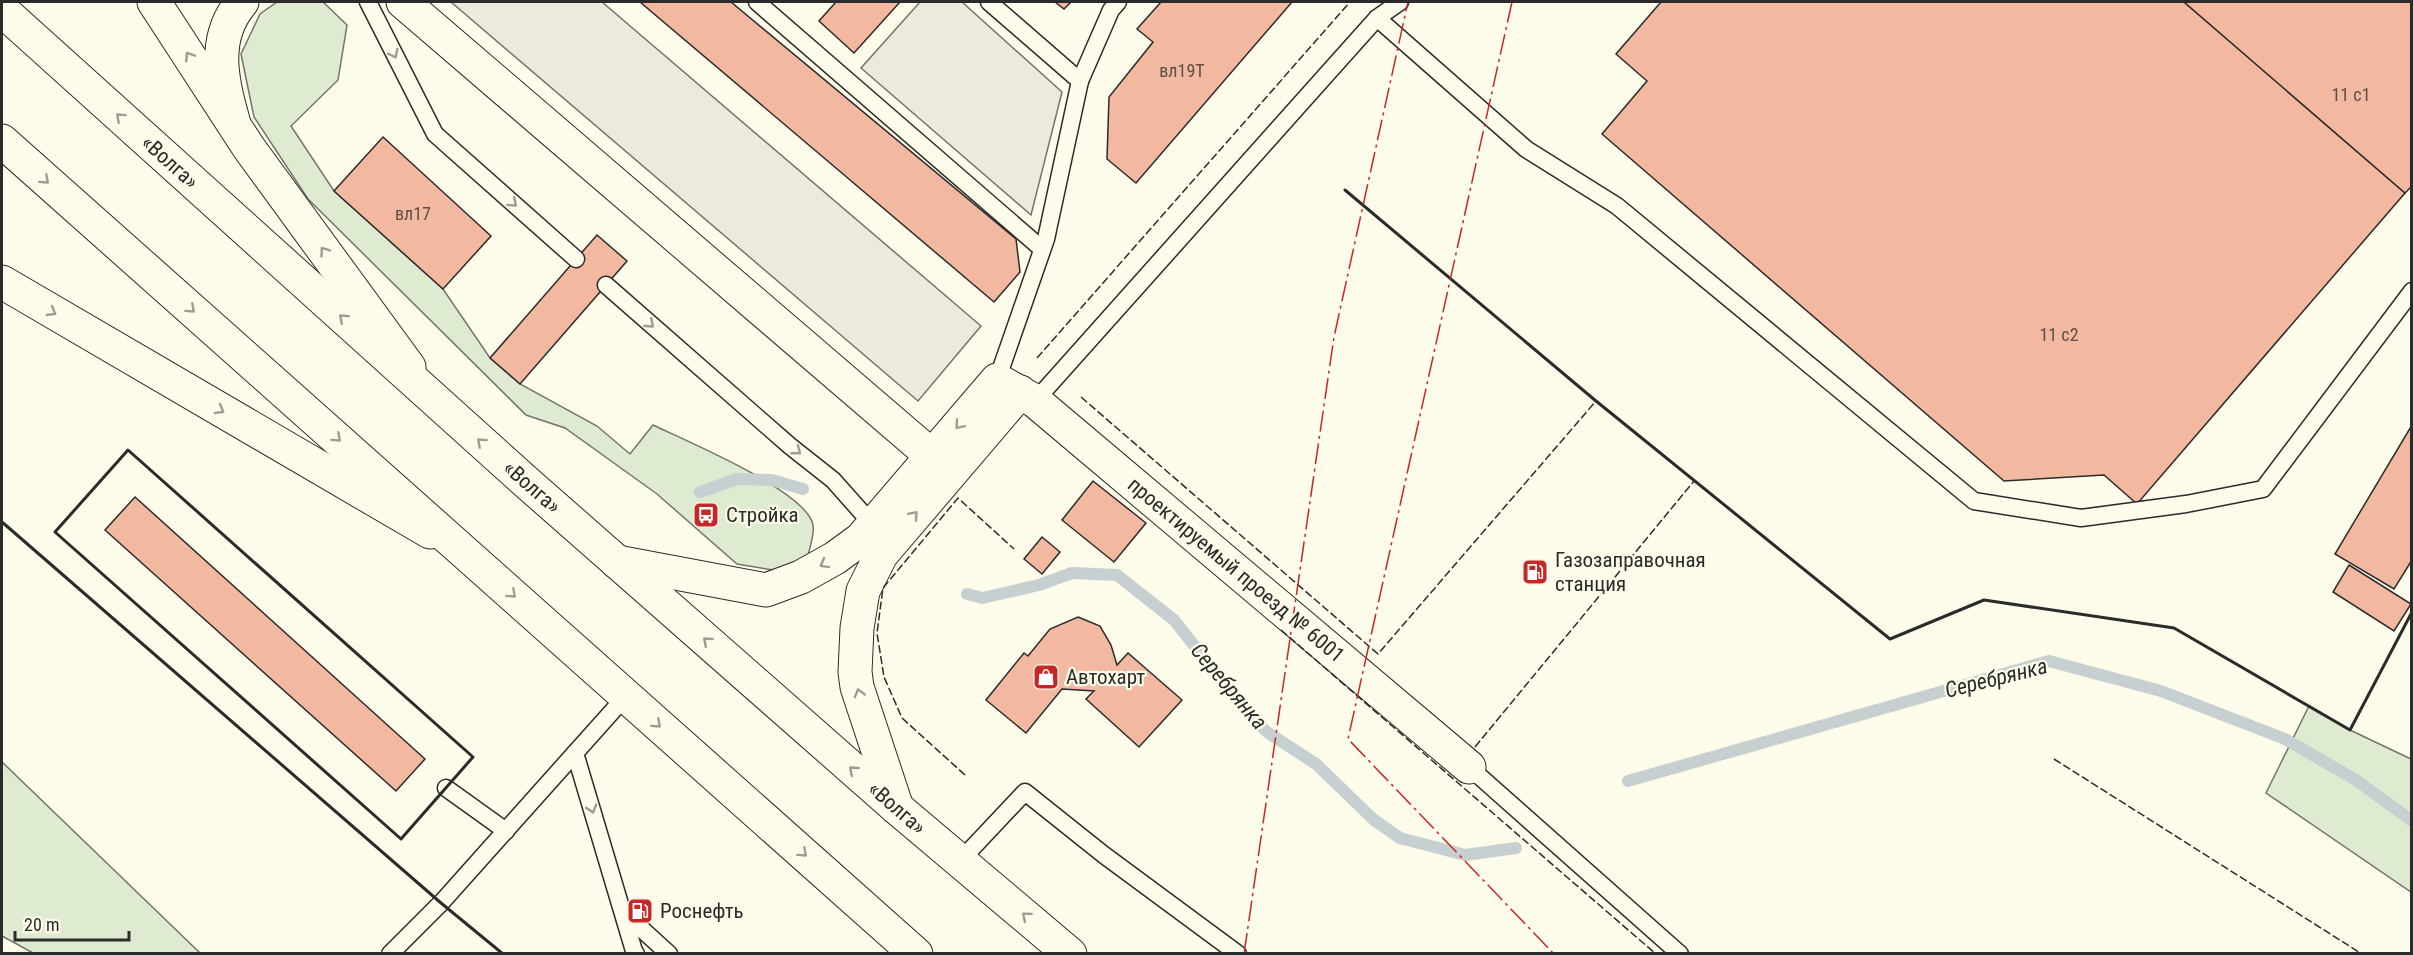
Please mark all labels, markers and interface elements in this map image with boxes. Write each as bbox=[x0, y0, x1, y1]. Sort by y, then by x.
one-way arrow bbox=[387, 47, 398, 58]
one-way arrow bbox=[185, 52, 196, 63]
house number: вл19Т bbox=[1159, 60, 1205, 81]
house number: 11 с1 bbox=[2331, 84, 2371, 105]
one-way arrow bbox=[116, 113, 127, 124]
street label: «Волга» bbox=[137, 130, 203, 194]
one-way arrow bbox=[38, 173, 49, 184]
one-way arrow bbox=[506, 196, 517, 207]
house number: вл17 bbox=[395, 203, 431, 224]
one-way arrow bbox=[320, 246, 331, 257]
one-way arrow bbox=[184, 302, 195, 313]
one-way arrow bbox=[46, 305, 56, 316]
one-way arrow bbox=[339, 314, 350, 325]
one-way arrow bbox=[643, 316, 654, 327]
house number: 11 с2 bbox=[2039, 324, 2079, 345]
one-way arrow bbox=[214, 403, 225, 414]
one-way arrow bbox=[955, 418, 966, 429]
one-way arrow bbox=[330, 431, 341, 442]
one-way arrow bbox=[477, 438, 488, 449]
one-way arrow bbox=[791, 444, 802, 455]
street label: «Волга» bbox=[498, 456, 566, 518]
street label: проектируемый проезд № 6001 bbox=[1123, 472, 1349, 668]
bus stop icon: Стройка bbox=[691, 500, 721, 530]
place label: Стройка bbox=[726, 503, 799, 527]
one-way arrow bbox=[907, 511, 918, 522]
place label: Газозаправочная станция bbox=[1555, 548, 1706, 596]
one-way arrow bbox=[820, 557, 831, 568]
fuel station icon: Газозаправочная станция bbox=[1520, 557, 1550, 587]
one-way arrow bbox=[505, 587, 516, 598]
one-way arrow bbox=[703, 637, 713, 648]
water label: Серебрянка bbox=[1186, 638, 1272, 734]
water label: Серебрянка bbox=[1942, 653, 2050, 703]
shop icon: Автохарт bbox=[1031, 662, 1061, 692]
place label: Автохарт bbox=[1066, 665, 1145, 689]
one-way arrow bbox=[854, 688, 866, 699]
one-way arrow bbox=[650, 717, 661, 728]
one-way arrow bbox=[849, 766, 860, 777]
street label: «Волга» bbox=[863, 777, 931, 839]
one-way arrow bbox=[585, 803, 597, 814]
one-way arrow bbox=[796, 846, 807, 857]
fuel station icon: Роснефть bbox=[625, 896, 655, 926]
place label: Роснефть bbox=[660, 899, 744, 923]
scale bar bbox=[15, 904, 129, 942]
one-way arrow bbox=[1021, 912, 1032, 923]
text: 20 m bbox=[24, 914, 59, 935]

